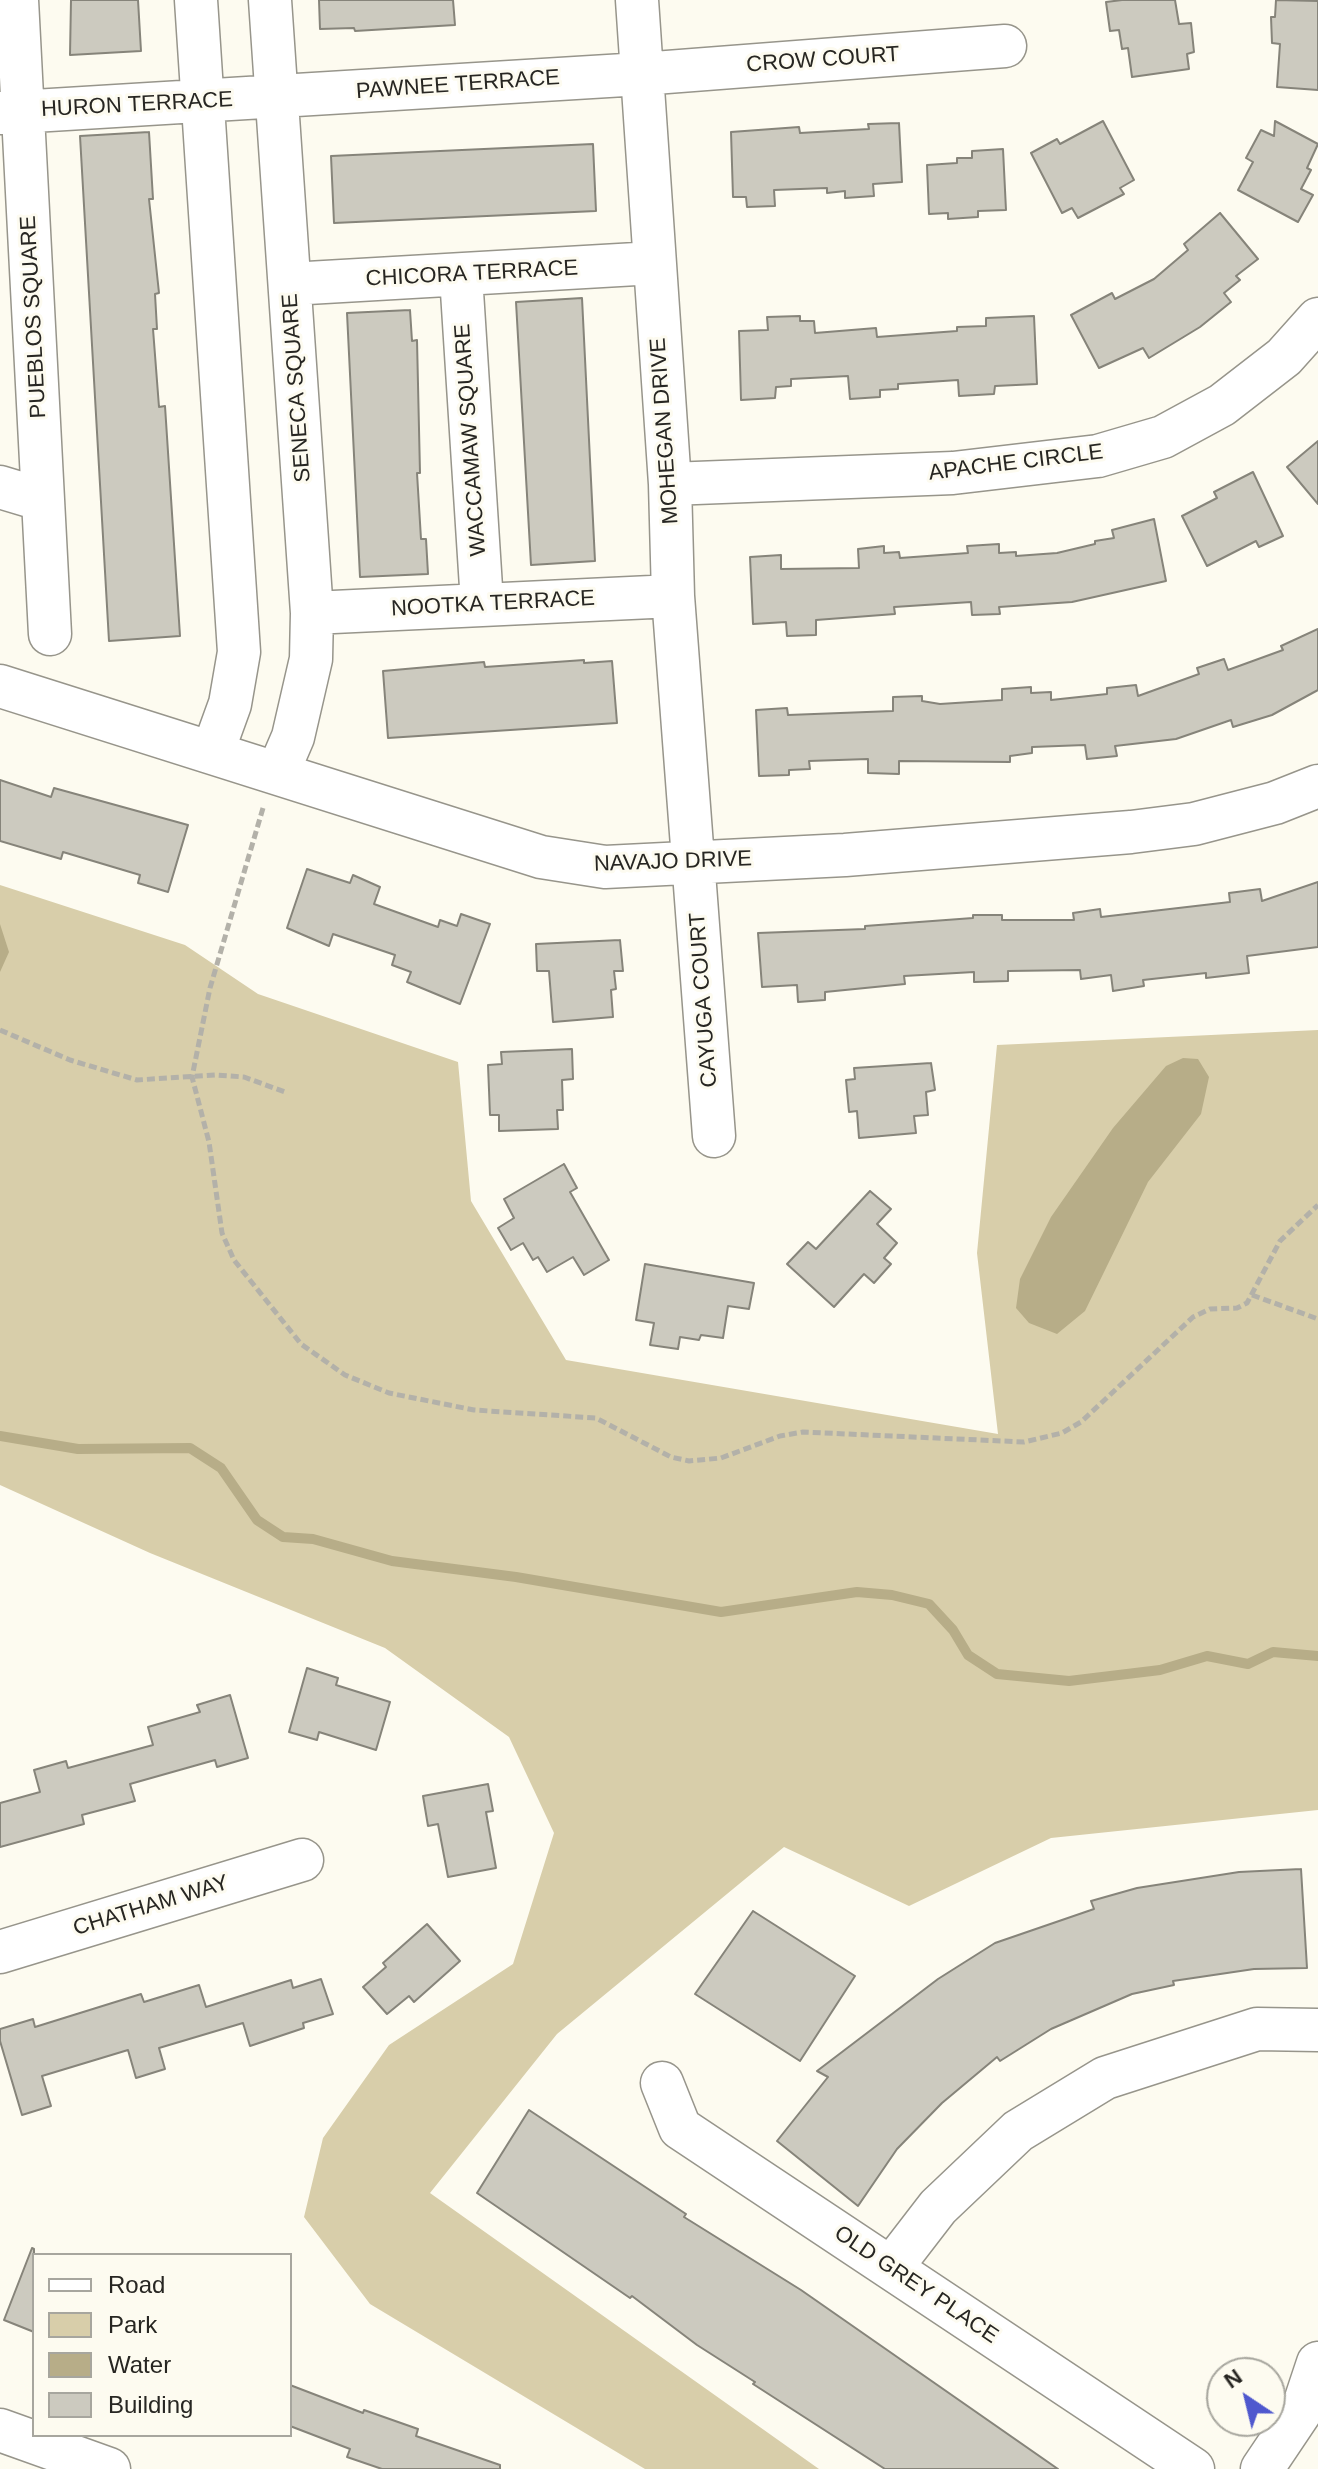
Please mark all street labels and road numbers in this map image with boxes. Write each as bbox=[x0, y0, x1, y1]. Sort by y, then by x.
street label: CROW COURT bbox=[745, 41, 901, 79]
street label: PAWNEE TERRACE bbox=[355, 65, 561, 105]
street label: HURON TERRACE bbox=[40, 87, 234, 123]
street label: PUEBLOS SQUARE bbox=[16, 215, 52, 419]
street label: CHICORA TERRACE bbox=[365, 255, 579, 293]
street label: SENECA SQUARE bbox=[277, 293, 317, 483]
street label: WACCAMAW SQUARE bbox=[450, 323, 492, 557]
street label: MOHEGAN DRIVE bbox=[645, 337, 685, 525]
street label: APACHE CIRCLE bbox=[927, 439, 1105, 487]
street label: NOOTKA TERRACE bbox=[390, 585, 596, 623]
street label: NAVAJO DRIVE bbox=[594, 846, 752, 878]
street label: CAYUGA COURT bbox=[685, 912, 723, 1088]
street label: CHATHAM WAY bbox=[70, 1870, 232, 1942]
street label: OLD GREY PLACE bbox=[829, 2220, 1003, 2350]

